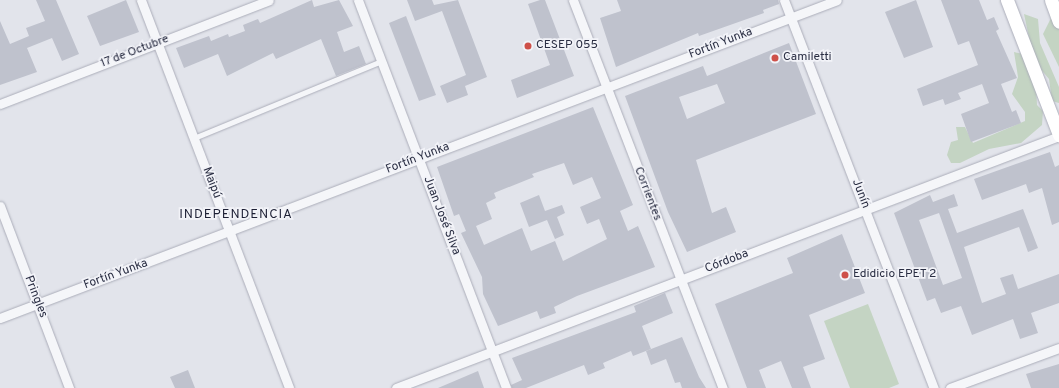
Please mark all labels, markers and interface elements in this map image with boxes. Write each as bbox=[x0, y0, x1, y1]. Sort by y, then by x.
street label: Fortín Yunka bbox=[687, 25, 755, 63]
street label: 17 de Octubre bbox=[99, 32, 171, 72]
place label: CESEP 055 bbox=[536, 39, 598, 53]
marker: CESEP 055 bbox=[523, 41, 533, 51]
place label: Camiletti bbox=[783, 51, 832, 65]
marker: Camiletti bbox=[770, 53, 780, 63]
street label: Fortín Yunka bbox=[384, 140, 452, 178]
street label: Maipú bbox=[199, 165, 223, 201]
street label: Corrientes bbox=[630, 165, 664, 223]
street label: Juan José Silva bbox=[419, 175, 463, 257]
street label: Junín bbox=[848, 177, 872, 211]
district label: INDEPENDENCIA bbox=[179, 207, 293, 223]
street label: Córdoba bbox=[703, 247, 751, 277]
street label: Fortín Yunka bbox=[82, 257, 150, 293]
place label: Edidicio EPET 2 bbox=[853, 268, 937, 282]
marker: Edidicio EPET 2 bbox=[840, 270, 850, 280]
street label: Pringles bbox=[20, 274, 50, 320]

